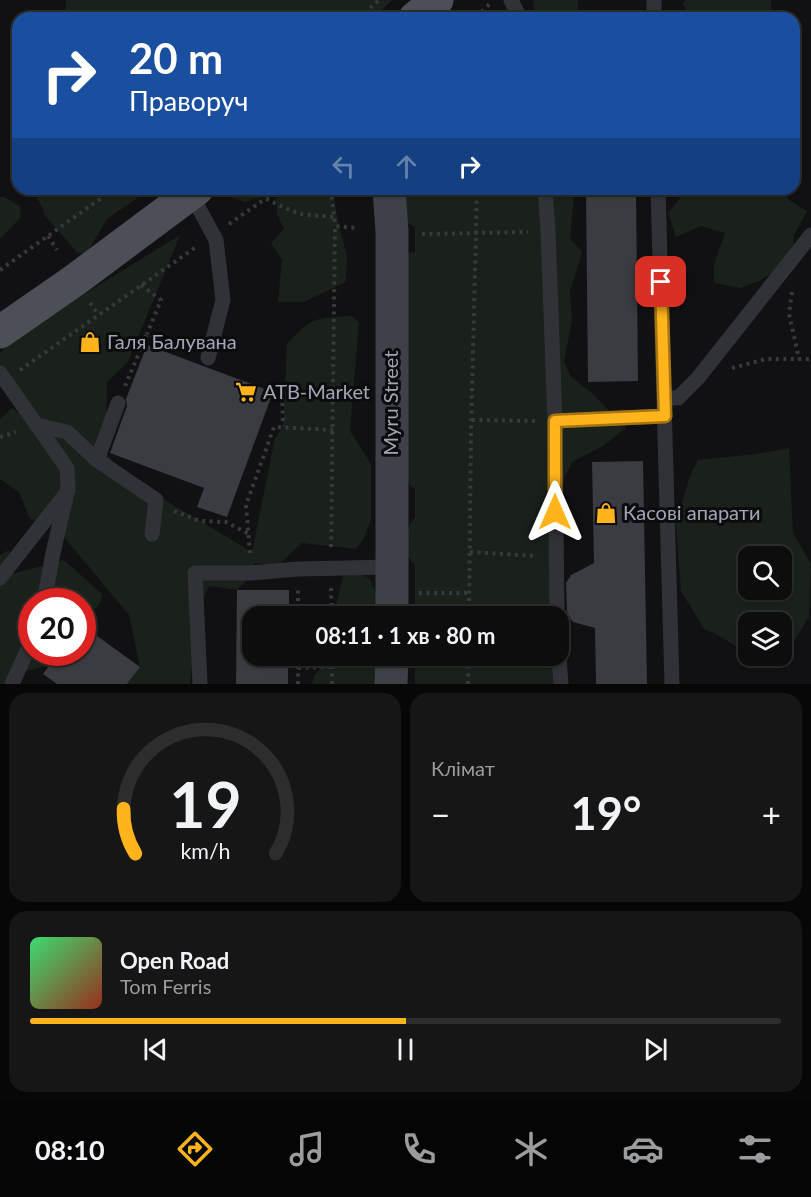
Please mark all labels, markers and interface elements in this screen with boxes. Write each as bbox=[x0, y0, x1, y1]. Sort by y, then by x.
text: 20 m bbox=[129, 33, 223, 83]
icon: right bbox=[30, 36, 108, 114]
text: Праворуч bbox=[129, 84, 249, 117]
icon: left bbox=[327, 150, 360, 183]
icon: ahead bbox=[390, 150, 423, 183]
icon: right bbox=[453, 150, 486, 183]
pin bbox=[635, 256, 686, 307]
icon: arrive bbox=[644, 265, 677, 298]
place label: Галя Балувана bbox=[107, 329, 237, 353]
shop icon: Галя Балувана bbox=[78, 330, 102, 354]
street label: Myru Street bbox=[378, 351, 402, 455]
place label: ATB-Market bbox=[263, 379, 370, 403]
supermarket icon: ATB-Market bbox=[234, 380, 258, 404]
position arrow bbox=[523, 480, 587, 544]
place label: Касові апарати bbox=[623, 500, 760, 524]
shop icon: Касові апарати bbox=[594, 501, 618, 525]
map controls bbox=[738, 546, 792, 666]
button: search bbox=[738, 546, 792, 600]
speed limit sign: 20 bbox=[18, 588, 96, 666]
button: layers bbox=[738, 612, 792, 666]
text: 08:11 · 1 хв · 80 m bbox=[315, 622, 496, 649]
text: Клімат bbox=[431, 756, 495, 780]
text: 19 bbox=[169, 766, 241, 841]
text: 19° bbox=[571, 786, 641, 840]
text: − bbox=[431, 794, 450, 834]
text: + bbox=[762, 794, 781, 834]
text: km/h bbox=[180, 839, 230, 865]
text: Open Road bbox=[120, 947, 229, 974]
text: Tom Ferris bbox=[120, 974, 211, 998]
icon: previous bbox=[139, 1033, 172, 1066]
icon: pause bbox=[389, 1033, 422, 1066]
icon: next bbox=[639, 1033, 672, 1066]
icon: directions bbox=[174, 1128, 216, 1170]
icon: music bbox=[286, 1128, 328, 1170]
icon: phone bbox=[398, 1128, 440, 1170]
icon: climate bbox=[510, 1128, 552, 1170]
icon: car bbox=[622, 1128, 664, 1170]
icon: filters bbox=[734, 1128, 776, 1170]
text: 08:10 bbox=[35, 1133, 105, 1166]

